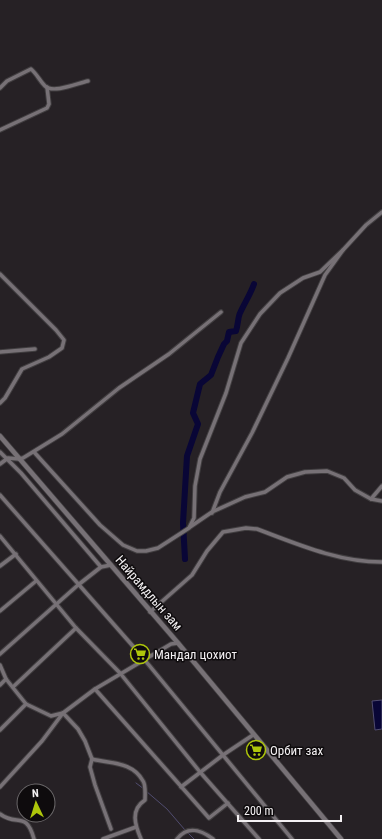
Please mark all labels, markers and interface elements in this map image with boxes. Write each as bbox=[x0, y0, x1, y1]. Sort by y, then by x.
street label: Найрамдлын зам bbox=[112, 552, 186, 634]
supermarket icon: Мандал цохиот bbox=[129, 643, 151, 665]
place label: Мандал цохиот bbox=[154, 647, 237, 662]
supermarket icon: Орбит зах bbox=[245, 739, 267, 761]
place label: Орбит зах bbox=[270, 743, 324, 758]
north arrow bbox=[16, 783, 56, 823]
text: N bbox=[32, 787, 39, 800]
scale bar bbox=[238, 797, 341, 823]
text: 200 m bbox=[244, 804, 274, 818]

